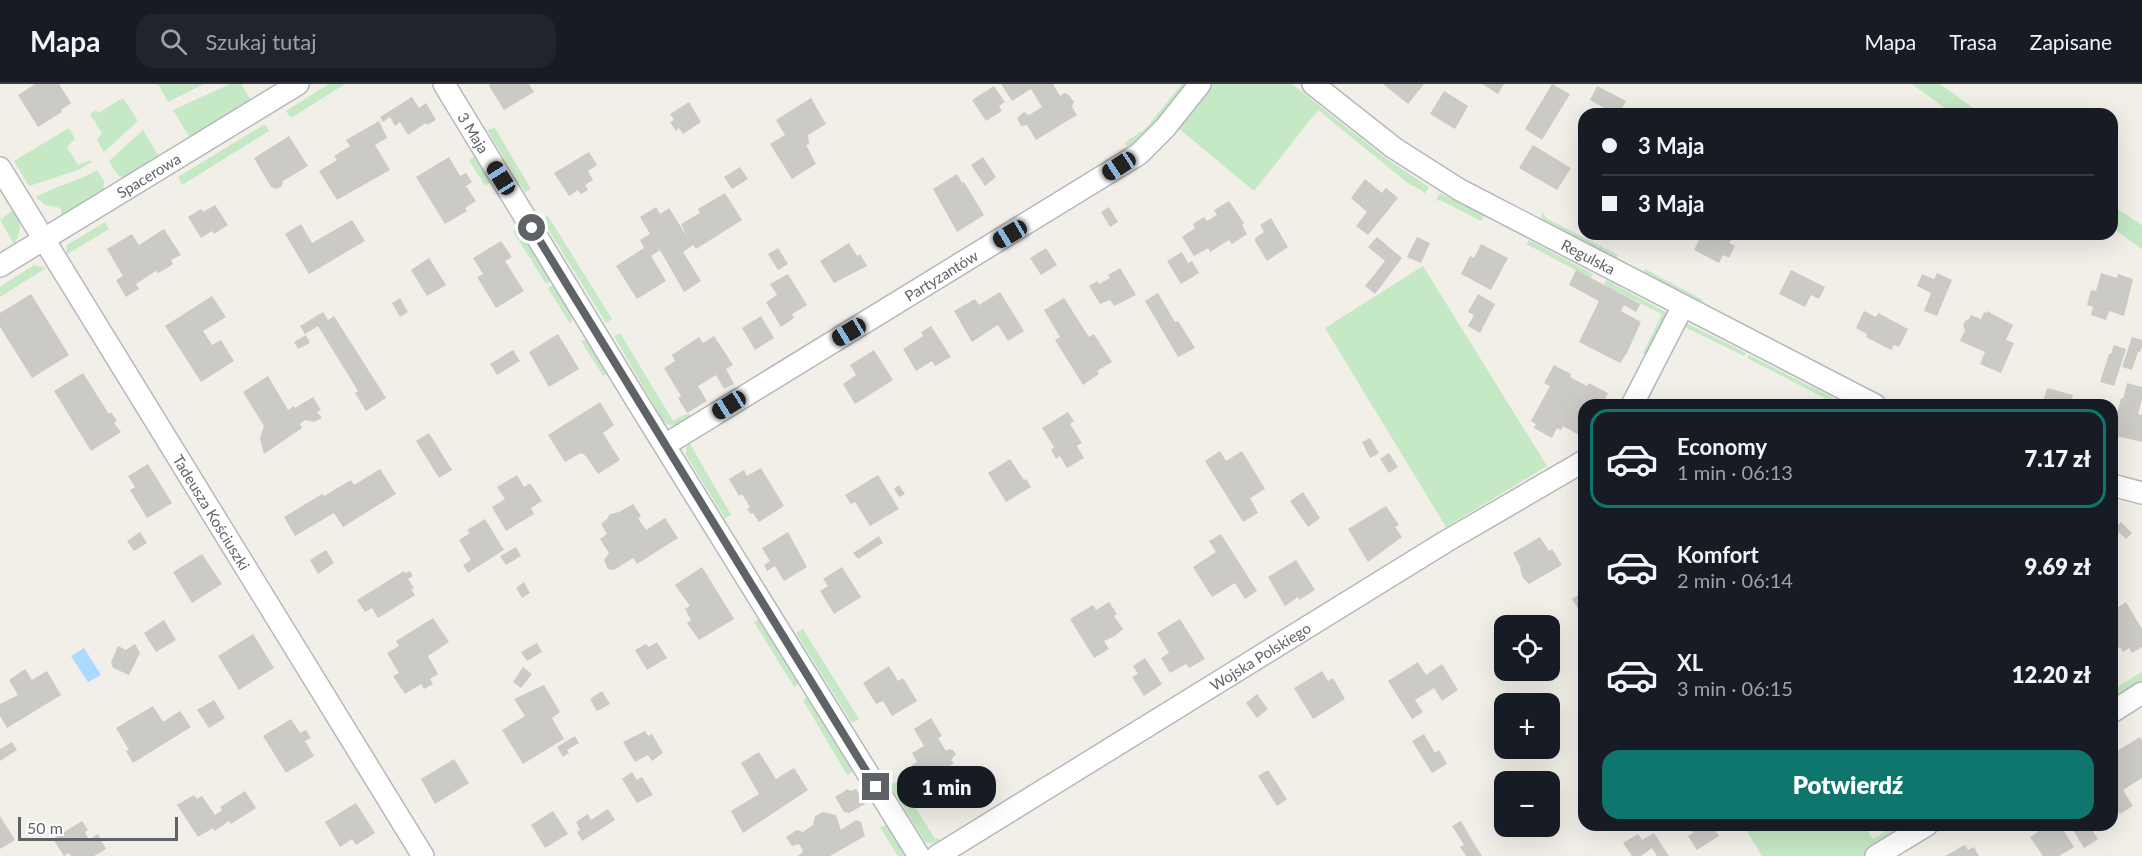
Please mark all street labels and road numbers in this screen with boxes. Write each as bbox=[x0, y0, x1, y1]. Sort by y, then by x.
street label: 3 Maja bbox=[454, 109, 493, 157]
street label: Spacerowa bbox=[113, 149, 184, 202]
street label: Regulska bbox=[1558, 235, 1618, 278]
street label: Partyzantów bbox=[901, 246, 981, 305]
street label: Tadeusza Kościuszki bbox=[169, 451, 254, 573]
street label: Wojska Polskiego bbox=[1207, 618, 1314, 694]

